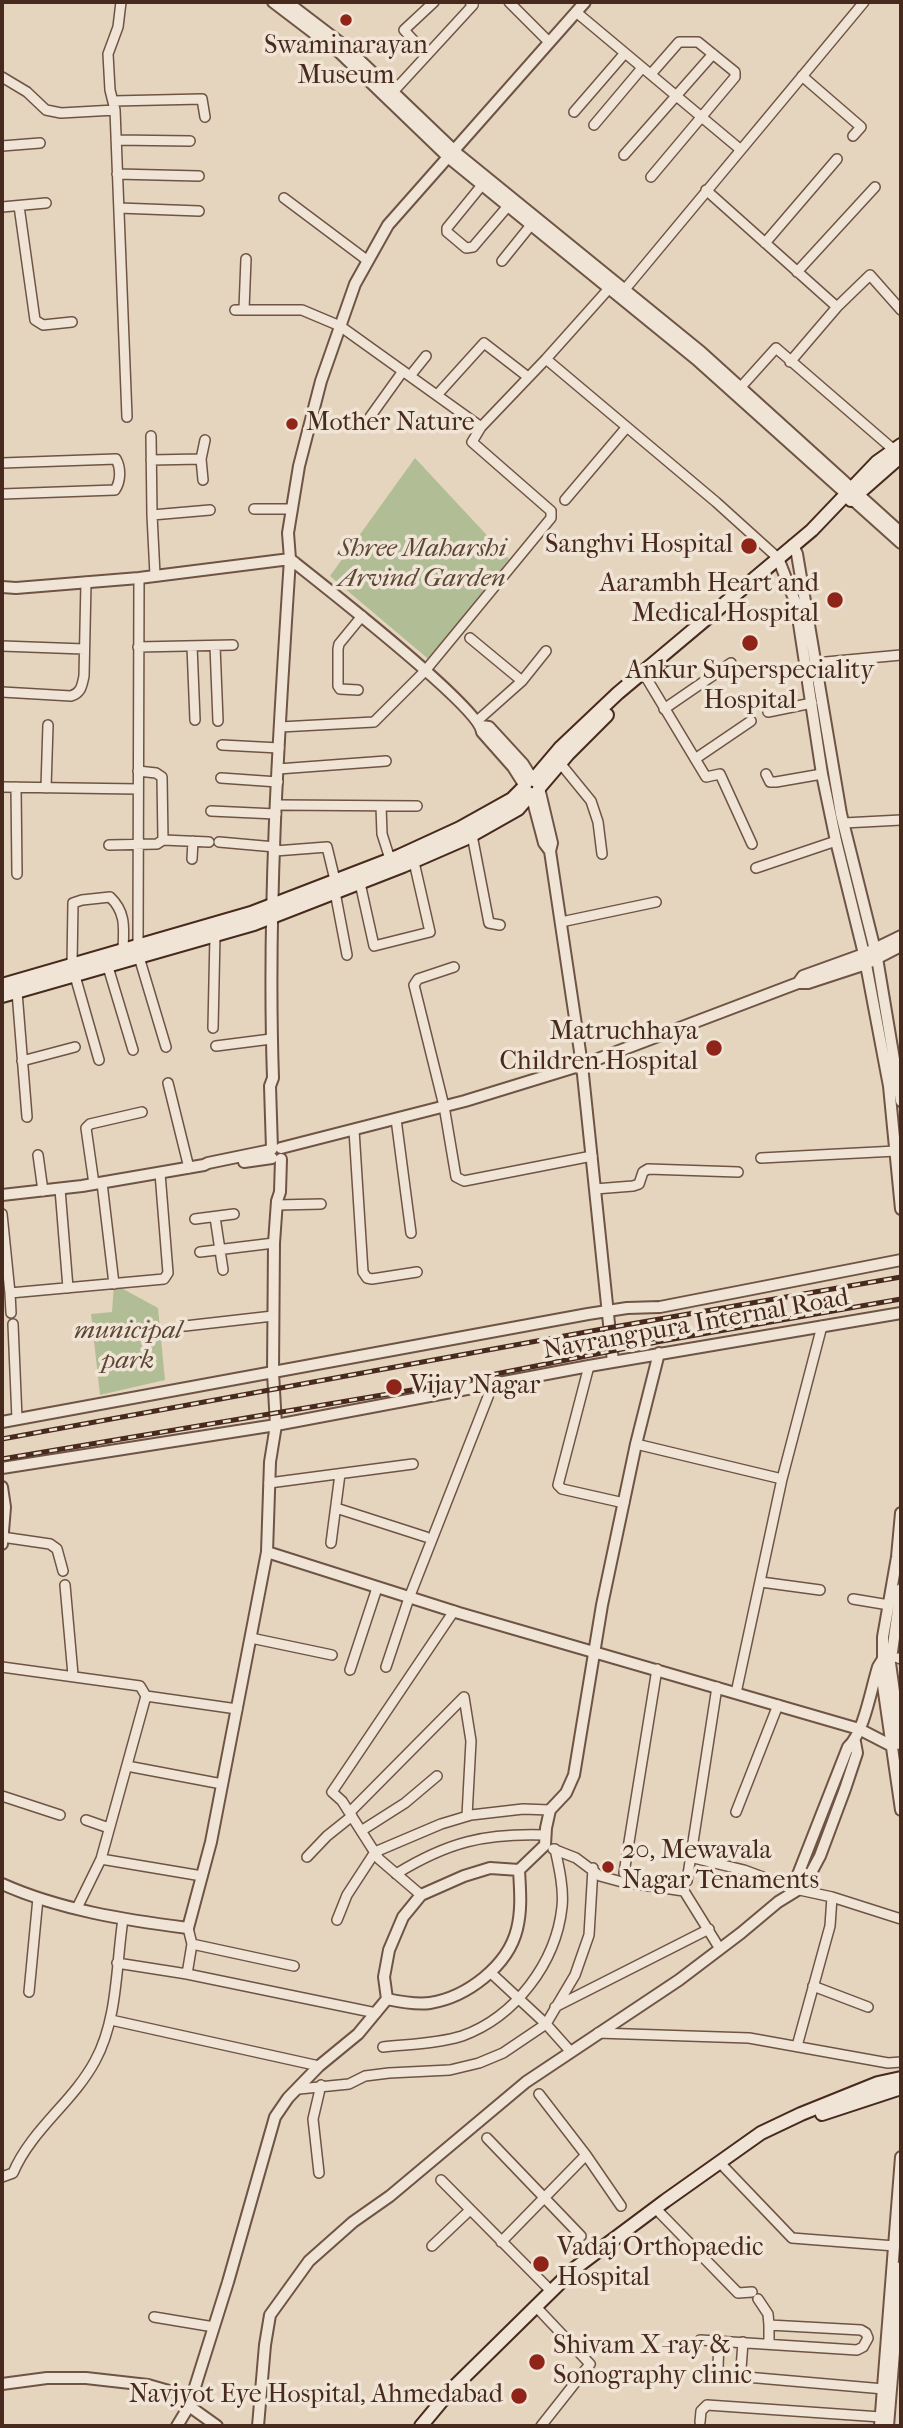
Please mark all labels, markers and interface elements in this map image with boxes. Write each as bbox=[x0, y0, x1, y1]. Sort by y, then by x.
marker: Swaminarayan Museum bbox=[338, 12, 354, 28]
place label: Swaminarayan Museum bbox=[264, 31, 428, 92]
place label: Mother Nature bbox=[306, 408, 475, 440]
marker: Mother Nature bbox=[284, 416, 300, 432]
place label: Sanghvi Hospital bbox=[545, 530, 733, 562]
park label: Shree Maharshi Arvind Garden bbox=[338, 534, 506, 596]
marker: Sanghvi Hospital bbox=[739, 536, 759, 556]
place label: Aarambh Heart and Medical Hospital bbox=[600, 569, 819, 630]
marker: Aarambh Heart and Medical Hospital bbox=[825, 590, 845, 610]
marker: Ankur Superspeciality Hospital bbox=[740, 633, 760, 653]
place label: Ankur Superspeciality Hospital bbox=[626, 656, 874, 718]
place label: Matruchhaya Children Hospital bbox=[500, 1017, 698, 1078]
marker: Matruchhaya Children Hospital bbox=[704, 1038, 724, 1058]
street label: Navrangpura Internal Road bbox=[541, 1283, 851, 1367]
park label: municipal park bbox=[74, 1316, 182, 1378]
place label: Vijay Nagar bbox=[410, 1371, 540, 1403]
marker: Vijay Nagar bbox=[384, 1377, 404, 1397]
place label: 20, Mewavala Nagar Tenaments bbox=[622, 1836, 819, 1898]
marker: 20, Mewavala Nagar Tenaments bbox=[600, 1859, 616, 1875]
place label: Vadaj Orthopaedic Hospital bbox=[557, 2233, 764, 2294]
marker: Vadaj Orthopaedic Hospital bbox=[531, 2254, 551, 2274]
place label: Shivam X-ray & Sonography clinic bbox=[553, 2331, 752, 2392]
marker: Shivam X-ray & Sonography clinic bbox=[527, 2352, 547, 2372]
place label: Navjyot Eye Hospital, Ahmedabad bbox=[129, 2380, 503, 2412]
marker: Navjyot Eye Hospital, Ahmedabad bbox=[509, 2386, 529, 2406]

